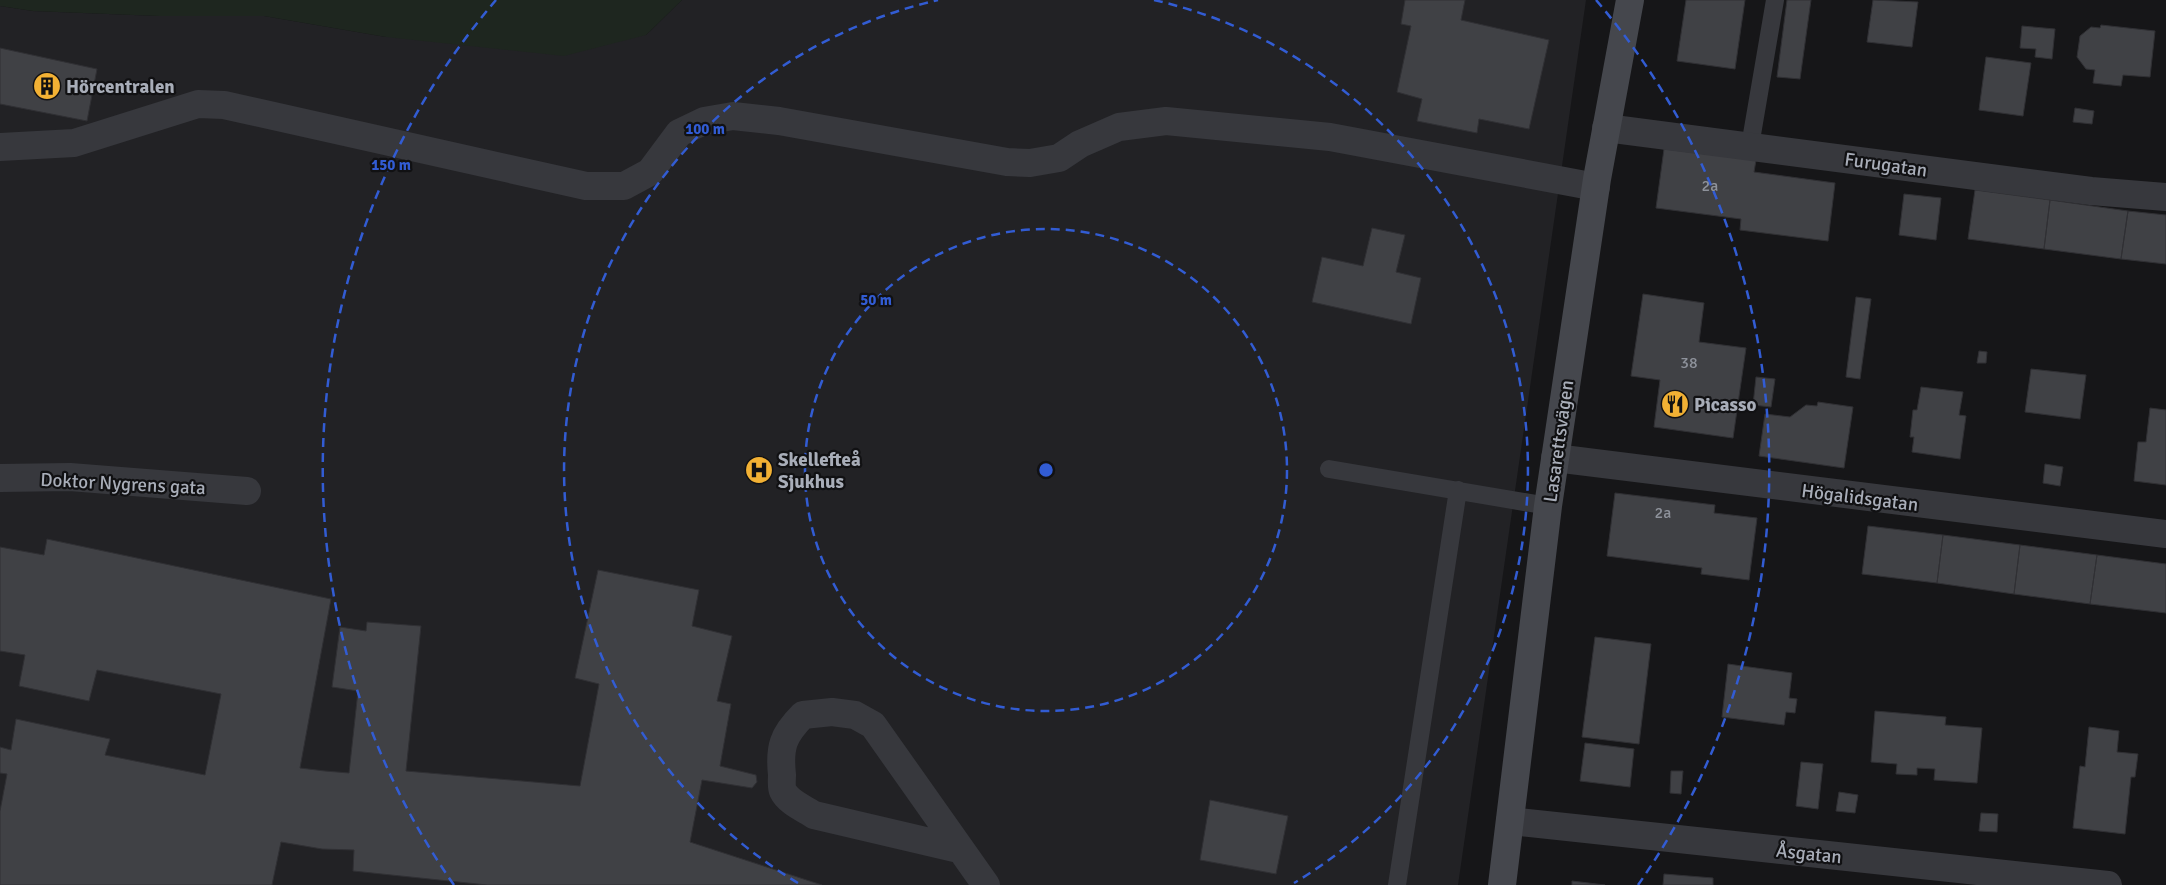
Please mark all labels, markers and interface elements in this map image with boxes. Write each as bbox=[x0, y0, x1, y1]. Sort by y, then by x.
building icon: Hörcentralen bbox=[32, 71, 62, 101]
place label: Hörcentralen bbox=[66, 75, 175, 99]
text: 100 m bbox=[685, 120, 725, 138]
street label: Furugatan bbox=[1843, 147, 1929, 183]
text: 150 m bbox=[371, 156, 411, 174]
house number: 2a bbox=[1702, 176, 1718, 196]
text: 50 m bbox=[860, 291, 892, 309]
house number: 38 bbox=[1680, 353, 1698, 373]
street label: Lasarettsvägen bbox=[1539, 378, 1579, 504]
restaurant icon: Picasso bbox=[1660, 389, 1690, 419]
place label: Picasso bbox=[1694, 393, 1756, 417]
place label: Skellefteå Sjukhus bbox=[778, 448, 861, 494]
hospital icon: Skellefteå Sjukhus bbox=[744, 455, 774, 485]
centre of rings bbox=[1037, 461, 1055, 479]
street label: Doktor Nygrens gata bbox=[40, 468, 206, 500]
street label: Högalidsgatan bbox=[1800, 479, 1920, 517]
house number: 2a bbox=[1655, 503, 1671, 523]
street label: Åsgatan bbox=[1775, 839, 1843, 869]

